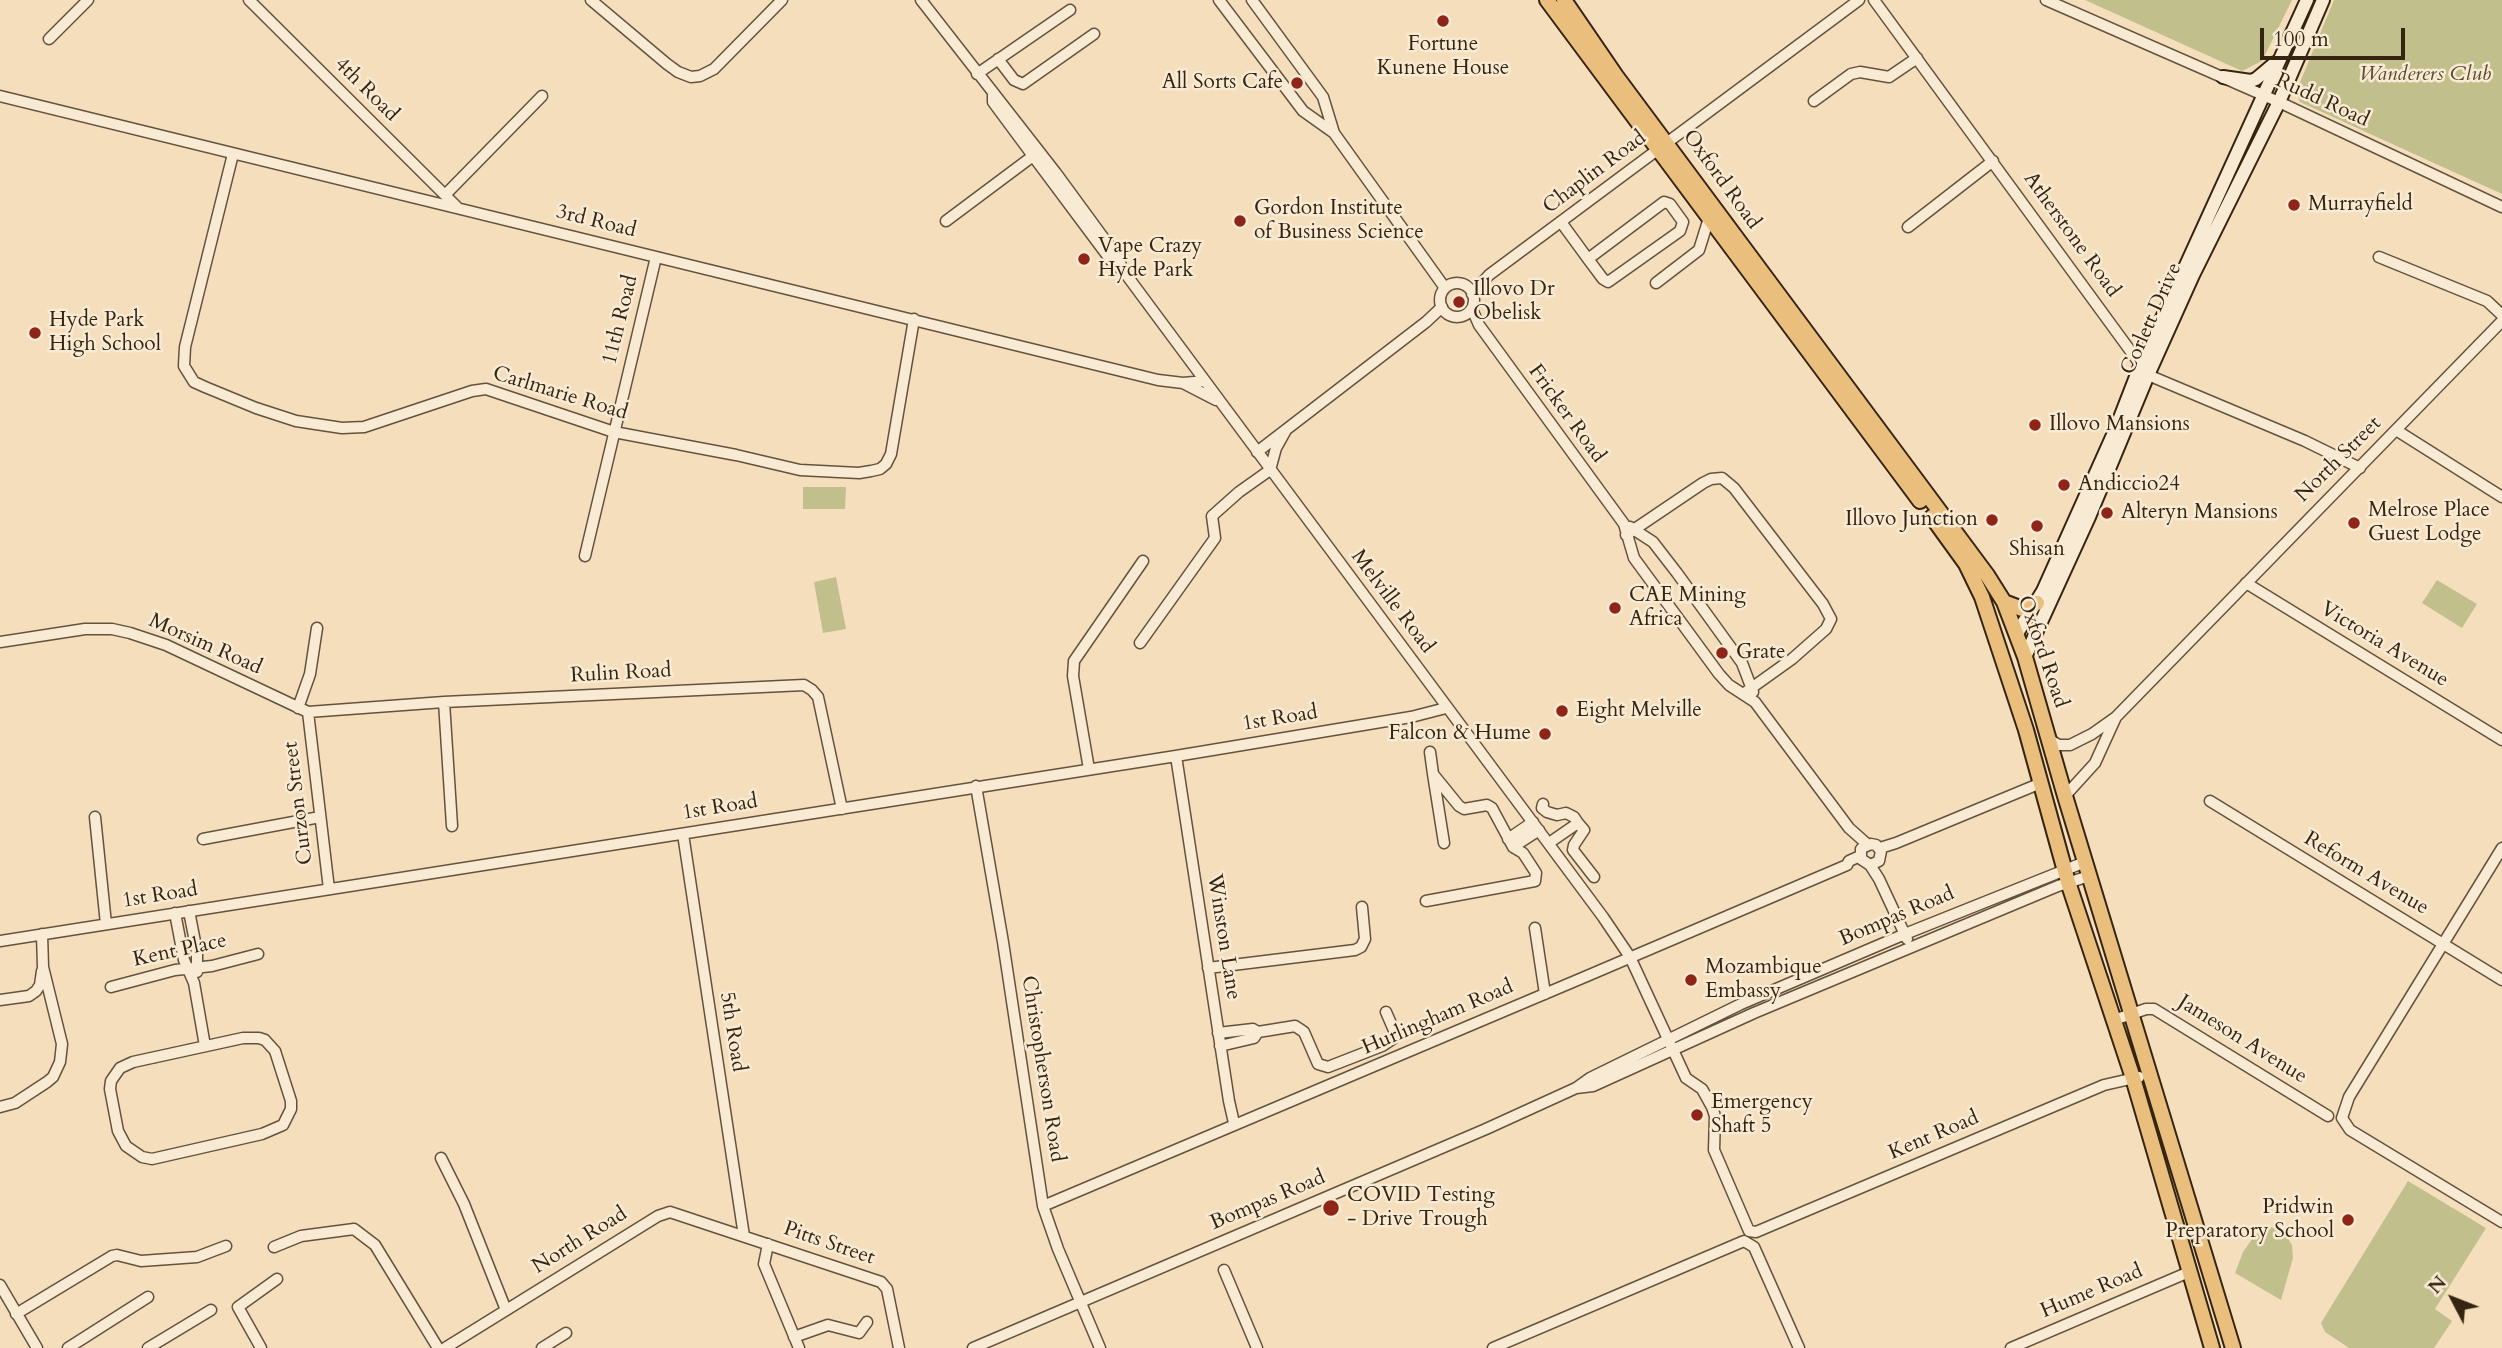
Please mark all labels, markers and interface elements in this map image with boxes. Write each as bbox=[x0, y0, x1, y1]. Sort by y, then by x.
marker: Fortune Kunene House bbox=[1435, 13, 1451, 29]
scale bar bbox=[2264, 14, 2409, 58]
text: 100 m bbox=[2273, 25, 2329, 54]
place label: Fortune Kunene House bbox=[1377, 32, 1509, 82]
street label: 4th Road bbox=[329, 53, 403, 127]
park label: Wanderers Club bbox=[2359, 62, 2491, 88]
street label: Rudd Road bbox=[2271, 68, 2373, 134]
place label: All Sorts Cafe bbox=[1162, 70, 1283, 96]
marker: All Sorts Cafe bbox=[1289, 75, 1305, 91]
street label: Oxford Road bbox=[1676, 125, 1766, 235]
street label: Chaplin Road bbox=[1538, 126, 1652, 220]
street label: Atherstone Road bbox=[2017, 167, 2125, 303]
place label: Murrayfield bbox=[2308, 192, 2413, 218]
place label: Gordon Institute of Business Science bbox=[1254, 196, 1424, 246]
marker: Murrayfield bbox=[2286, 197, 2302, 213]
street label: 3rd Road bbox=[553, 200, 639, 244]
marker: Gordon Institute of Business Science bbox=[1232, 213, 1248, 229]
place label: Vape Crazy Hyde Park bbox=[1098, 234, 1202, 284]
marker: Vape Crazy Hyde Park bbox=[1076, 251, 1092, 267]
street label: Corlett Drive bbox=[2116, 259, 2188, 379]
street label: 11th Road bbox=[598, 273, 644, 367]
place label: Illovo Dr Obelisk bbox=[1473, 277, 1555, 327]
marker: Illovo Dr Obelisk bbox=[1451, 294, 1467, 310]
place label: Hyde Park High School bbox=[49, 308, 161, 358]
marker: Hyde Park High School bbox=[27, 325, 43, 341]
street label: Fricker Road bbox=[1522, 360, 1610, 468]
street label: Carlmarie Road bbox=[489, 362, 631, 426]
place label: Illovo Mansions bbox=[2049, 412, 2190, 438]
street label: North Street bbox=[2291, 412, 2387, 508]
marker: Illovo Mansions bbox=[2027, 417, 2043, 433]
place label: Andiccio24 bbox=[2078, 472, 2180, 498]
marker: Andiccio24 bbox=[2056, 477, 2072, 493]
place label: Melrose Place Guest Lodge bbox=[2368, 498, 2490, 548]
place label: Alteryn Mansions bbox=[2121, 500, 2278, 526]
marker: Alteryn Mansions bbox=[2099, 505, 2115, 521]
place label: Illovo Junction bbox=[1845, 507, 1978, 533]
marker: Illovo Junction bbox=[1984, 512, 2000, 528]
marker: Melrose Place Guest Lodge bbox=[2346, 515, 2362, 531]
marker: Shisan bbox=[2029, 518, 2045, 534]
place label: Shisan bbox=[2009, 537, 2065, 563]
street label: Melville Road bbox=[1345, 545, 1439, 659]
place label: CAE Mining Africa bbox=[1629, 583, 1746, 633]
street label: Oxford Road bbox=[2011, 593, 2073, 711]
street label: Victoria Avenue bbox=[2315, 597, 2453, 693]
marker: CAE Mining Africa bbox=[1607, 600, 1623, 616]
street label: Morsim Road bbox=[144, 609, 266, 681]
place label: Grate bbox=[1736, 640, 1786, 666]
marker: Grate bbox=[1714, 645, 1730, 661]
street label: Rulin Road bbox=[570, 659, 672, 689]
place label: Eight Melville bbox=[1576, 698, 1702, 724]
street label: 1st Road bbox=[1240, 701, 1320, 737]
marker: Eight Melville bbox=[1554, 703, 1570, 719]
place label: Falcon & Hume bbox=[1388, 721, 1531, 747]
marker: Falcon & Hume bbox=[1537, 726, 1553, 742]
street label: Curzon Street bbox=[279, 740, 319, 866]
street label: 1st Road bbox=[680, 790, 760, 826]
street label: Reform Avenue bbox=[2299, 827, 2433, 921]
street label: Winston Lane bbox=[1201, 872, 1245, 1002]
street label: 1st Road bbox=[120, 878, 200, 914]
street label: Bompas Road bbox=[1836, 881, 1958, 953]
street label: Kent Place bbox=[131, 929, 229, 973]
place label: Mozambique Embassy bbox=[1705, 955, 1822, 1005]
marker: Mozambique Embassy bbox=[1683, 972, 1699, 988]
street label: Christopherson Road bbox=[1015, 974, 1069, 1164]
street label: Hurlingham Road bbox=[1359, 975, 1517, 1061]
street label: 5th Road bbox=[713, 990, 751, 1074]
street label: Jameson Avenue bbox=[2173, 990, 2311, 1090]
place label: Emergency Shaft 5 bbox=[1711, 1090, 1813, 1140]
street label: Kent Road bbox=[1885, 1106, 1983, 1166]
marker: Emergency Shaft 5 bbox=[1689, 1107, 1705, 1123]
street label: Bompas Road bbox=[1207, 1165, 1329, 1237]
place label: COVID Testing - Drive Trough bbox=[1347, 1183, 1495, 1233]
place label: Pridwin Preparatory School bbox=[2165, 1195, 2334, 1245]
marker: COVID Testing - Drive Trough bbox=[1321, 1198, 1341, 1218]
street label: North Road bbox=[528, 1202, 632, 1280]
marker: Pridwin Preparatory School bbox=[2340, 1212, 2356, 1228]
street label: Pitts Street bbox=[780, 1217, 878, 1271]
street label: Hume Road bbox=[2037, 1259, 2147, 1325]
north arrow bbox=[2418, 1264, 2488, 1334]
text: N bbox=[2422, 1270, 2453, 1300]

